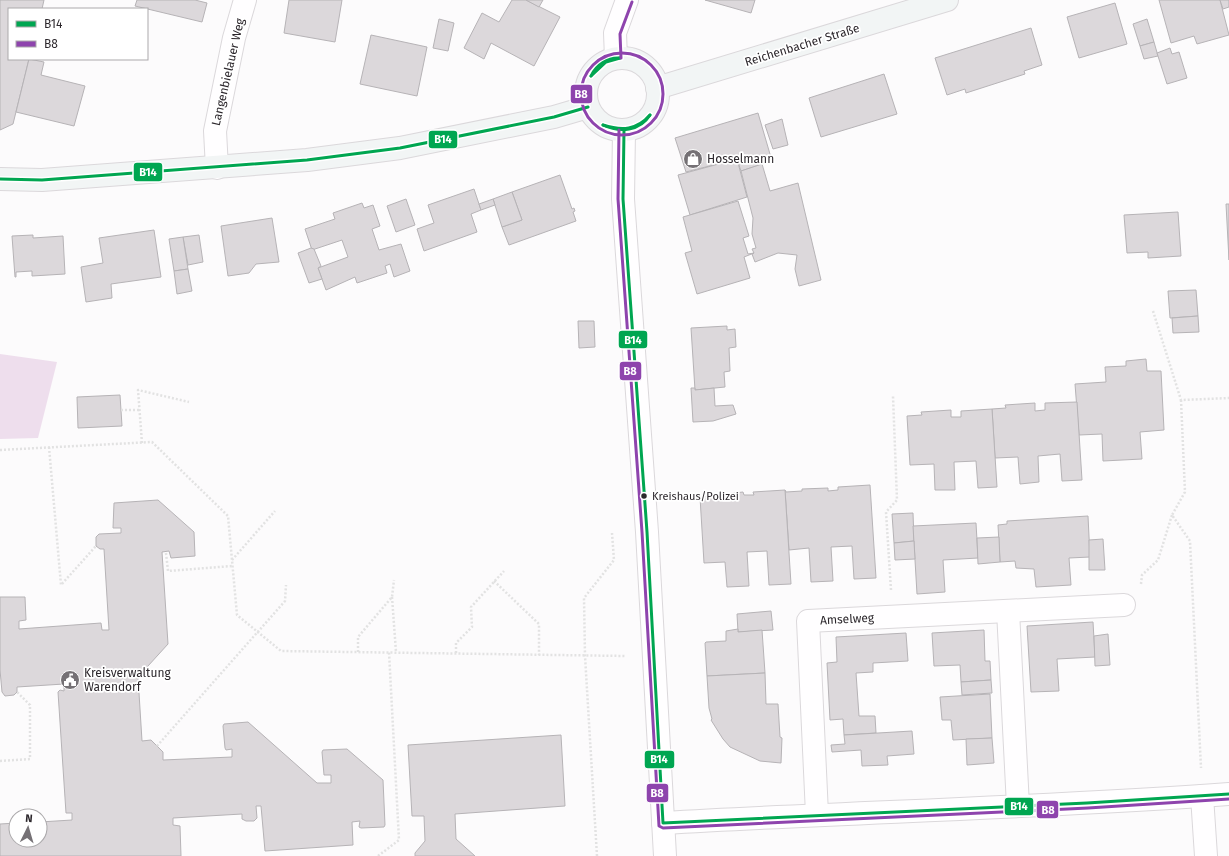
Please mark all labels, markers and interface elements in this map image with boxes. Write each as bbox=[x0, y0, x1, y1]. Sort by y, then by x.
legend bbox=[8, 8, 148, 60]
street label: Langenbielauer Weg bbox=[209, 16, 247, 127]
text: B14 bbox=[44, 17, 63, 31]
street label: Reichenbacher Straße bbox=[743, 21, 861, 69]
text: B8 bbox=[44, 37, 58, 51]
line badge: B8 bbox=[570, 84, 593, 104]
text: B8 bbox=[574, 88, 588, 101]
line badge: B14 bbox=[428, 130, 458, 149]
text: B14 bbox=[434, 133, 452, 146]
shop icon: Hosselmann bbox=[682, 148, 704, 170]
place label: Hosselmann bbox=[707, 152, 774, 166]
line badge: B14 bbox=[133, 162, 163, 182]
text: B14 bbox=[139, 166, 157, 179]
line badge: B14 bbox=[618, 330, 648, 349]
text: B14 bbox=[624, 334, 642, 347]
line badge: B8 bbox=[619, 361, 642, 381]
text: B8 bbox=[623, 365, 637, 378]
place label: Kreishaus/Polizei bbox=[652, 490, 739, 503]
marker: Kreishaus/Polizei bbox=[639, 491, 649, 501]
street label: Amselweg bbox=[820, 611, 875, 627]
place label: Kreisverwaltung Warendorf bbox=[84, 666, 171, 694]
public building icon: Kreisverwaltung Warendorf bbox=[59, 669, 81, 691]
line badge: B14 bbox=[644, 750, 675, 769]
text: B14 bbox=[650, 753, 668, 766]
line badge: B8 bbox=[646, 783, 669, 803]
text: B8 bbox=[650, 787, 664, 800]
line badge: B14 bbox=[1004, 797, 1034, 816]
text: B14 bbox=[1010, 800, 1028, 813]
line badge: B8 bbox=[1036, 800, 1059, 819]
text: B8 bbox=[1041, 804, 1055, 817]
north arrow bbox=[8, 808, 48, 848]
text: N bbox=[25, 812, 33, 825]

